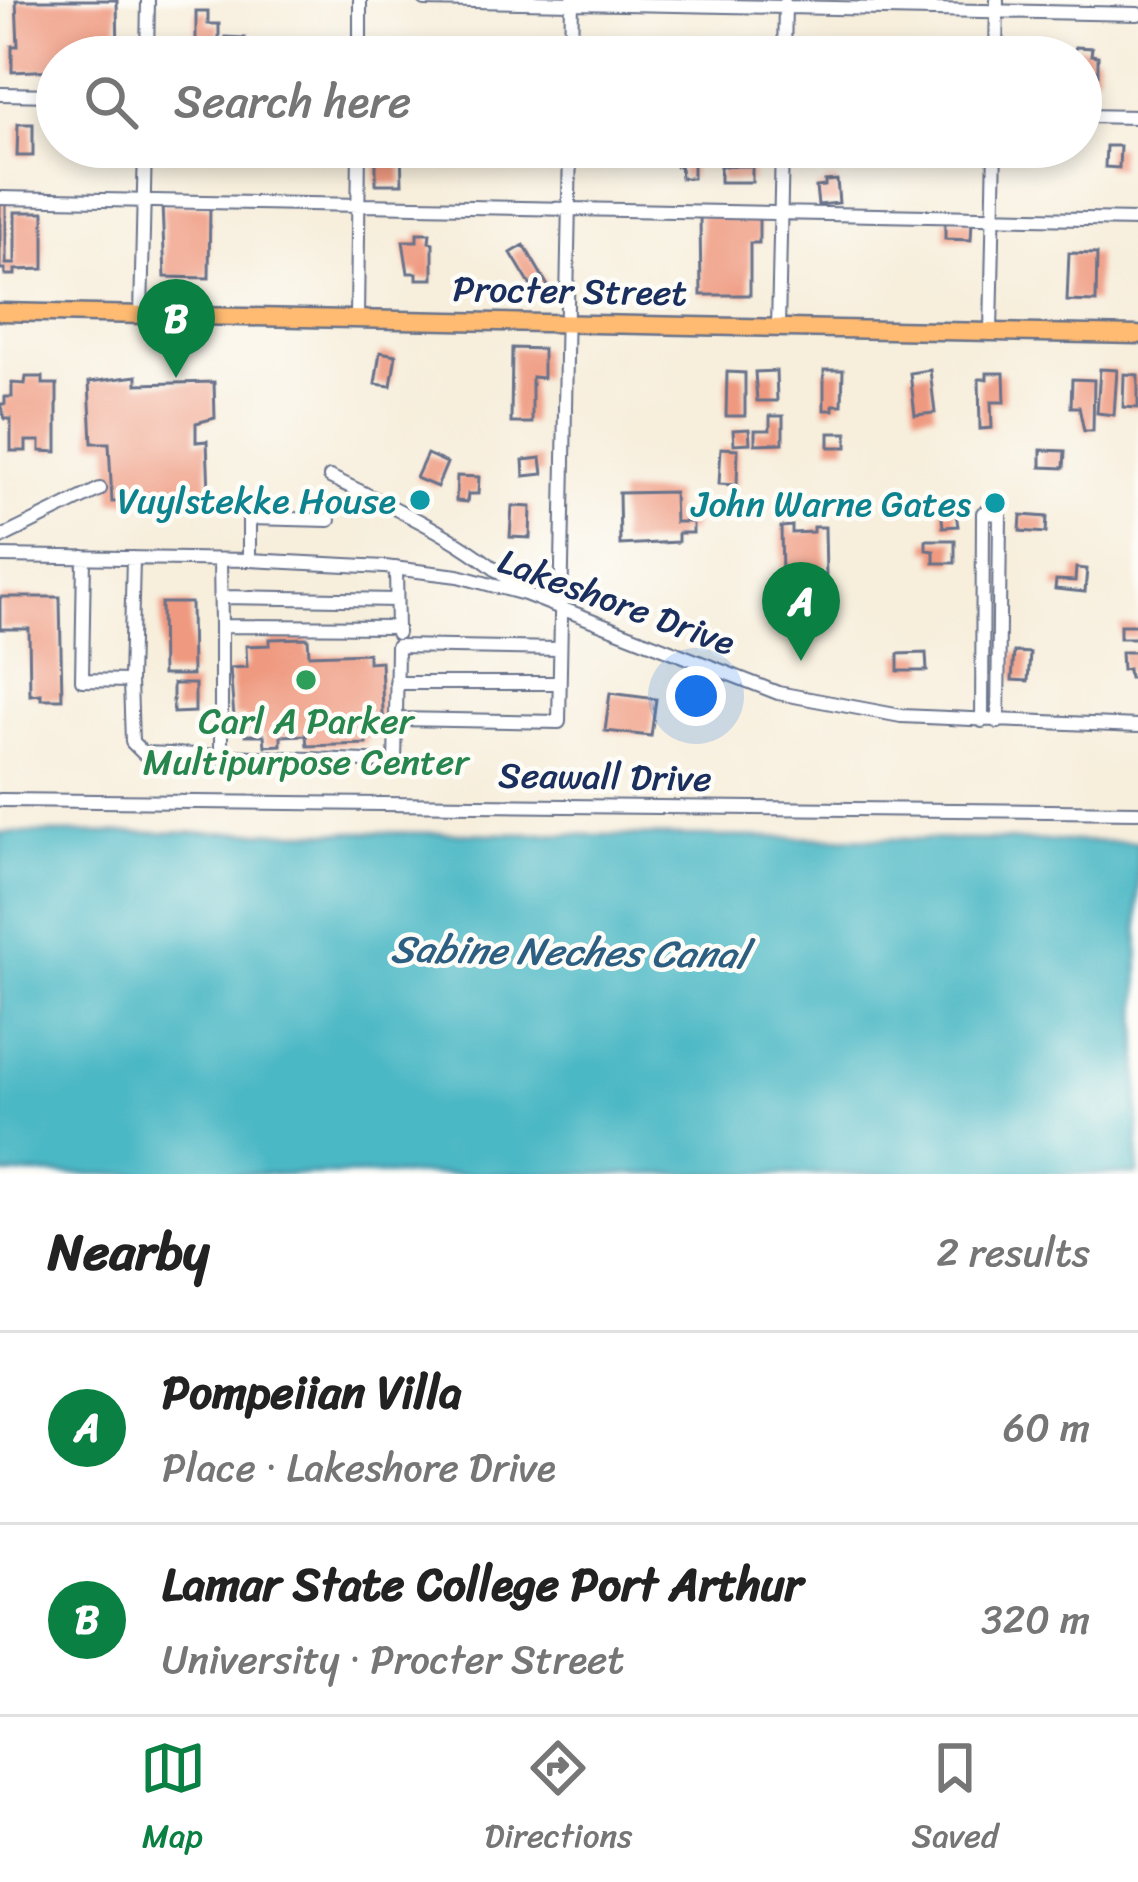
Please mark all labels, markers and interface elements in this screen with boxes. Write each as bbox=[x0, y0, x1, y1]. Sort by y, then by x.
search box bbox=[36, 36, 1102, 168]
text: Search here bbox=[174, 62, 411, 142]
icon: search bbox=[78, 69, 144, 135]
street label: Procter Street bbox=[452, 257, 688, 325]
pin: B bbox=[137, 279, 215, 378]
place label: Vuylstekke House bbox=[118, 469, 396, 533]
place label: John Warne Gates bbox=[690, 472, 971, 536]
marker: Vuylstekke House bbox=[407, 487, 433, 513]
marker: John Warne Gates bbox=[982, 490, 1008, 516]
street label: Lakeshore Drive bbox=[489, 529, 744, 675]
pin: A bbox=[762, 562, 840, 661]
your location bbox=[666, 666, 726, 726]
marker: Carl A Parker Multipurpose Center bbox=[293, 667, 319, 693]
place label: Carl A Parker Multipurpose Center bbox=[143, 689, 471, 794]
street label: Seawall Drive bbox=[498, 743, 712, 811]
water label: Sabine Neches Canal bbox=[390, 914, 757, 989]
text: Nearby bbox=[48, 1207, 209, 1297]
text: 2 results bbox=[936, 1218, 1090, 1287]
text: Pompeiian Villa bbox=[162, 1353, 462, 1433]
text: A bbox=[74, 1393, 100, 1462]
text: 60 m bbox=[1003, 1393, 1090, 1462]
text: Place · Lakeshore Drive bbox=[162, 1433, 556, 1502]
text: Lamar State College Port Arthur bbox=[162, 1545, 803, 1625]
text: B bbox=[75, 1585, 99, 1654]
text: 320 m bbox=[981, 1585, 1090, 1654]
text: University · Procter Street bbox=[162, 1625, 624, 1694]
tab: Map bbox=[140, 1735, 206, 1865]
tab: Directions bbox=[485, 1735, 632, 1865]
tab: Saved bbox=[911, 1735, 998, 1865]

